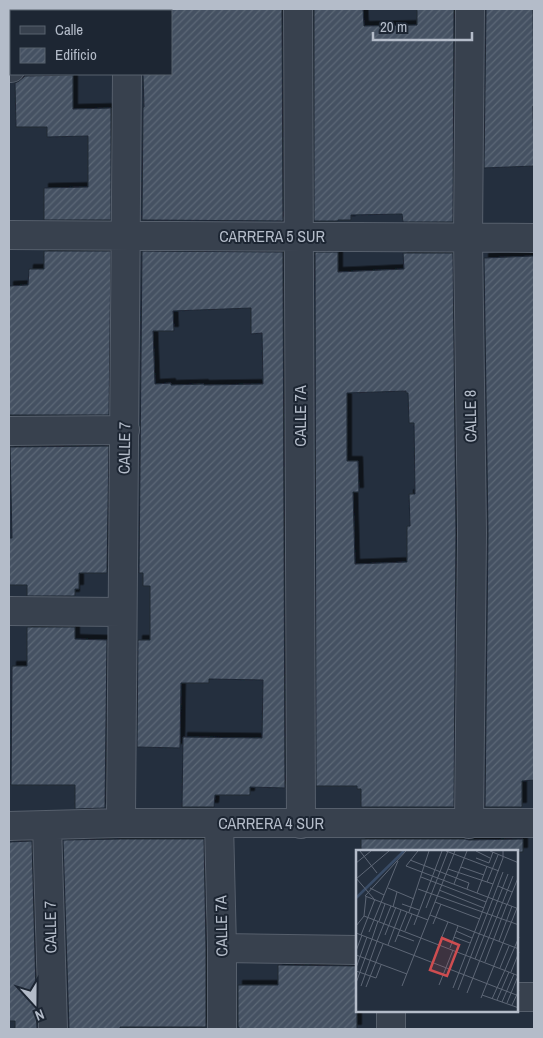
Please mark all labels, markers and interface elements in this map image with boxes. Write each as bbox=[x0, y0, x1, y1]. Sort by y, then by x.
legend bbox=[10, 10, 172, 75]
scale bar bbox=[373, 10, 472, 42]
text: 20 m bbox=[380, 16, 407, 37]
text: Calle bbox=[55, 19, 83, 40]
text: Edificio bbox=[55, 44, 97, 65]
street label: CARRERA 5 SUR bbox=[219, 225, 325, 247]
street label: CALLE 7A bbox=[289, 385, 311, 447]
street label: CALLE 8 bbox=[459, 390, 481, 442]
street label: CALLE 7 bbox=[113, 422, 135, 474]
street label: CARRERA 4 SUR bbox=[218, 812, 324, 834]
inset map bbox=[356, 850, 518, 1013]
street label: CALLE 7A bbox=[209, 895, 233, 957]
street label: CALLE 7 bbox=[39, 901, 61, 953]
north arrow bbox=[10, 978, 60, 1028]
text: N bbox=[33, 1005, 47, 1025]

